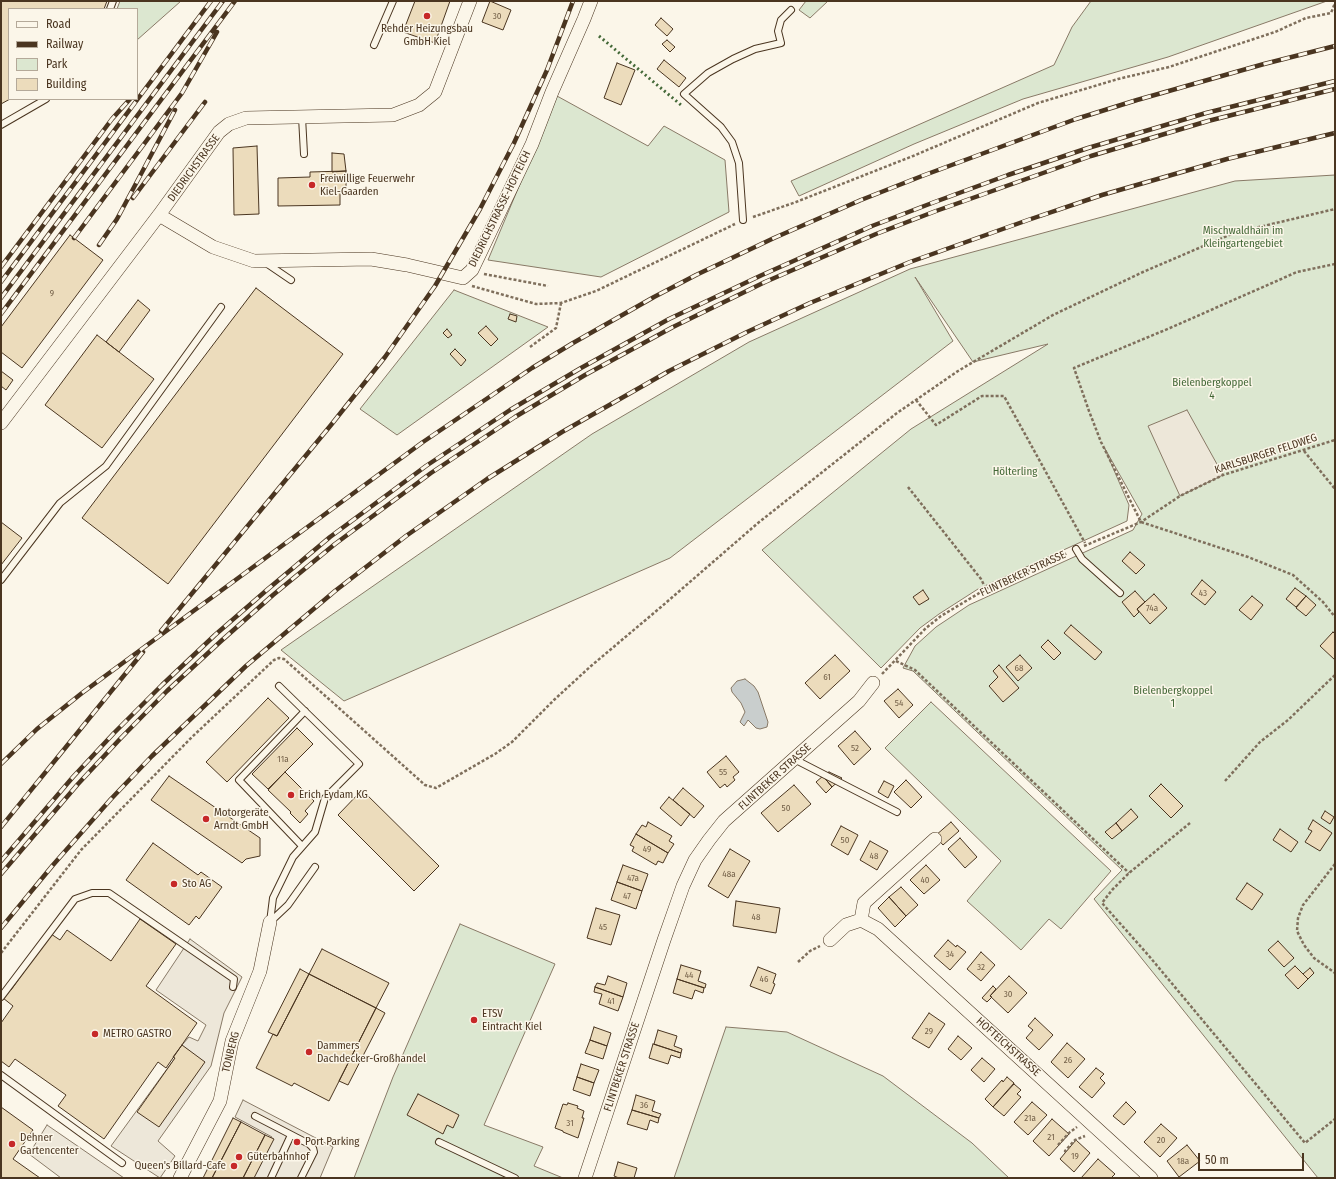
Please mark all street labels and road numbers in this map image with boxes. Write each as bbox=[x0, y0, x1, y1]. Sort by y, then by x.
street label: DIEDRICHSTRASSE bbox=[165, 132, 223, 204]
street label: DIEDRICHSTRASSE-HOFTEICH bbox=[466, 149, 534, 269]
street label: KARLSBURGER FELDWEG bbox=[1213, 431, 1319, 477]
street label: FLINTBEKER STRASSE bbox=[978, 548, 1068, 600]
street label: FLINTBEKER STRASSE bbox=[736, 741, 814, 813]
street label: HOFTEICHSTRASSE bbox=[973, 1015, 1043, 1079]
street label: FLINTBEKER STRASSE bbox=[601, 1021, 643, 1113]
street label: TONBERG bbox=[220, 1030, 242, 1074]

